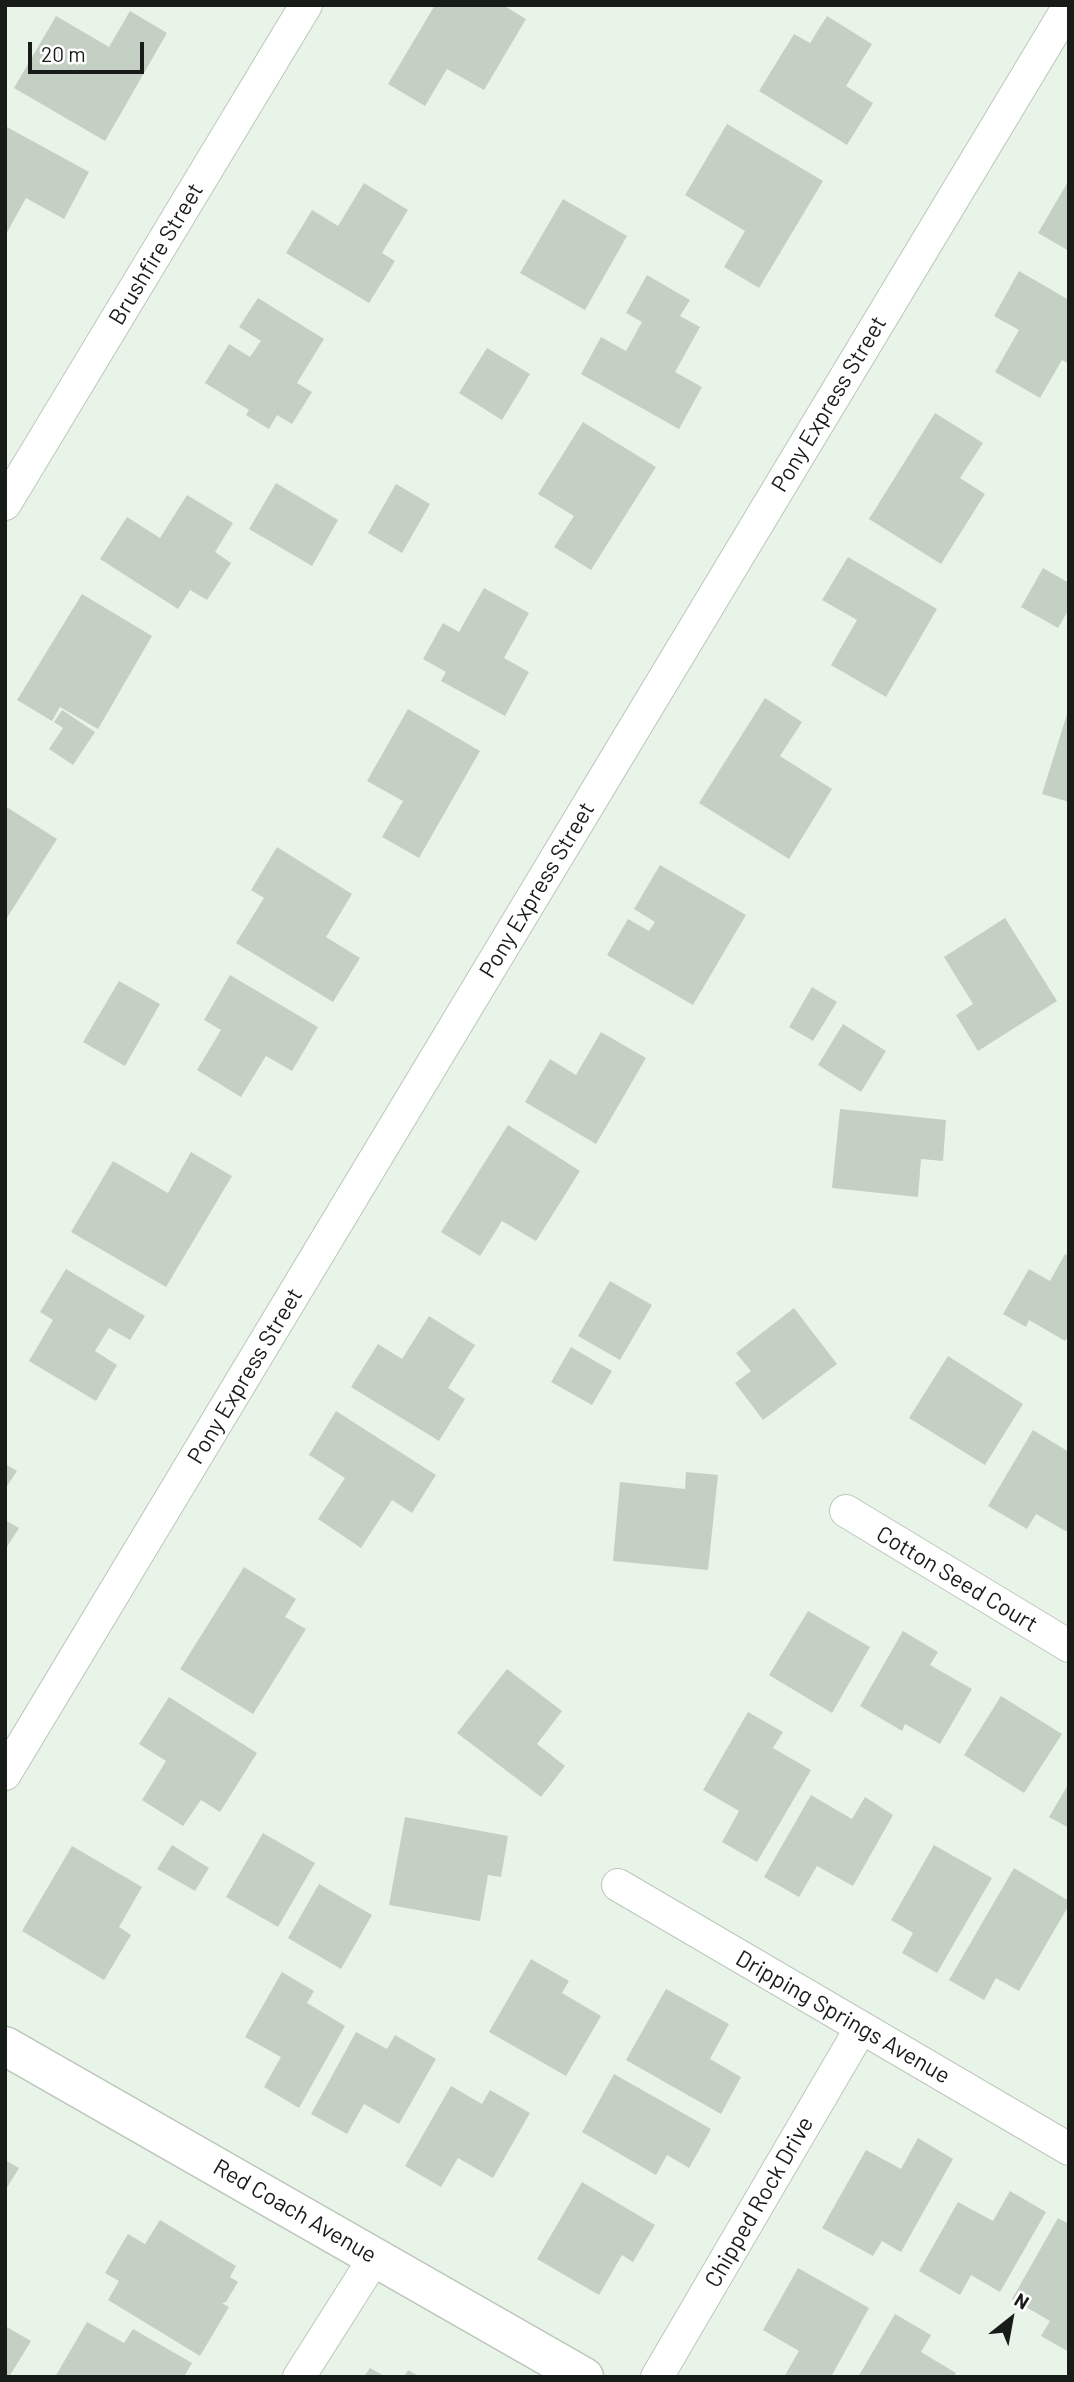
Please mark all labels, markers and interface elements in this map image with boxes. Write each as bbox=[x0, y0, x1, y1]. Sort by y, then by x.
scale bar bbox=[32, 28, 147, 72]
text: 20 m bbox=[41, 41, 86, 66]
street label: Brushfire Street bbox=[103, 178, 209, 330]
street label: Pony Express Street bbox=[766, 311, 892, 497]
street label: Pony Express Street bbox=[474, 797, 600, 983]
street label: Pony Express Street bbox=[182, 1283, 308, 1469]
street label: Cotton Seed Court bbox=[871, 1520, 1043, 1638]
street label: Dripping Springs Avenue bbox=[731, 1944, 955, 2090]
street label: Chipped Rock Drive bbox=[699, 2112, 819, 2292]
street label: Red Coach Avenue bbox=[209, 2153, 381, 2269]
north arrow bbox=[976, 2284, 1046, 2354]
text: N bbox=[1011, 2287, 1033, 2314]

